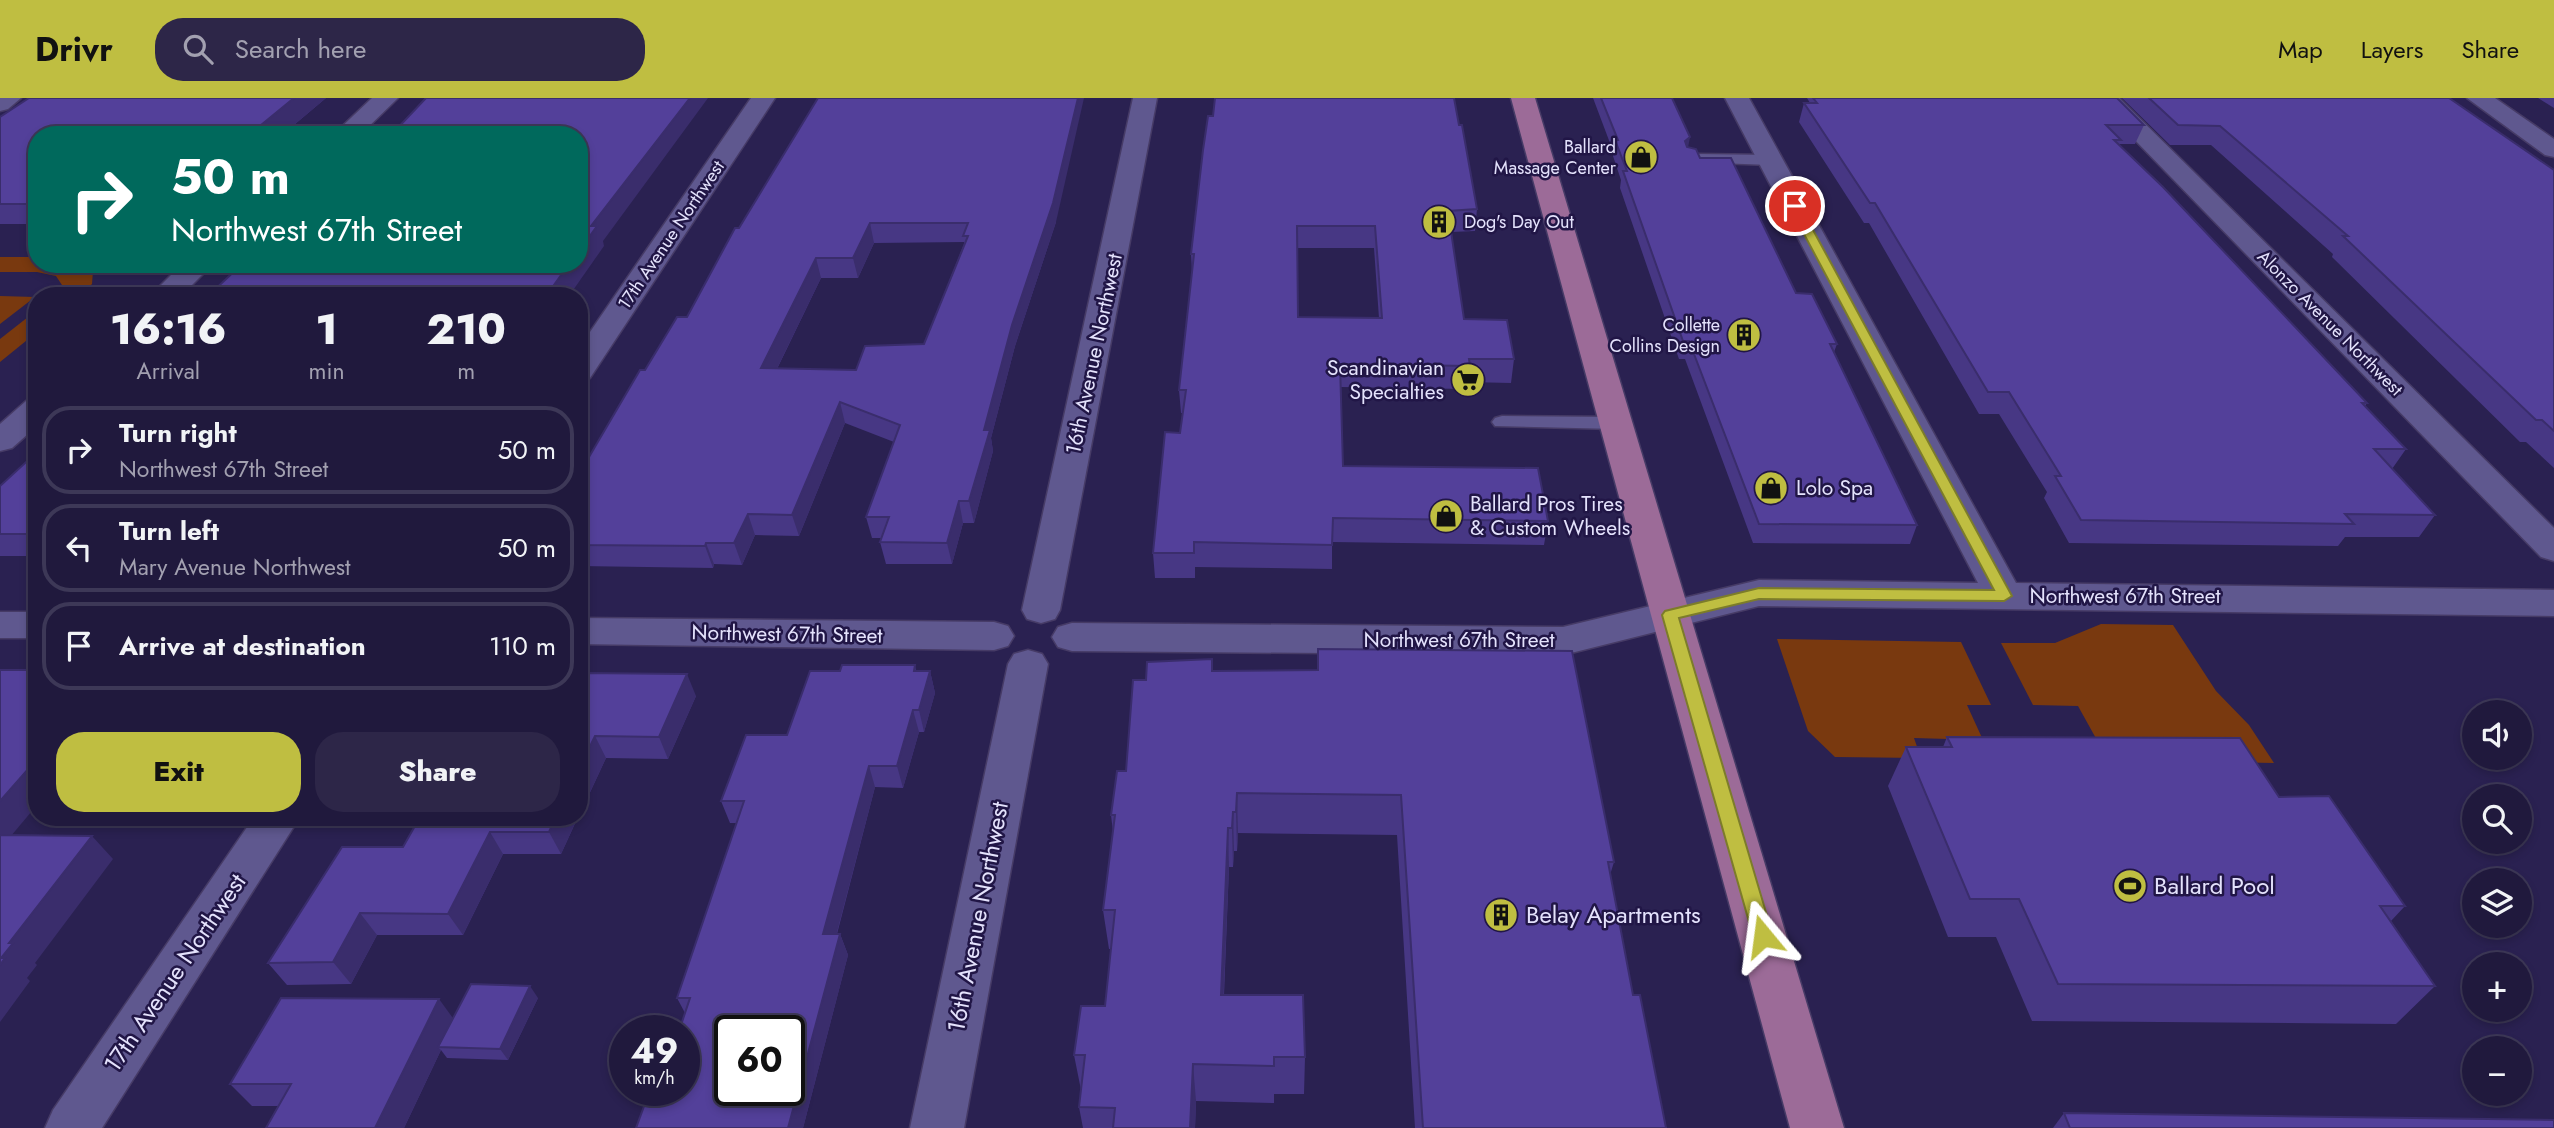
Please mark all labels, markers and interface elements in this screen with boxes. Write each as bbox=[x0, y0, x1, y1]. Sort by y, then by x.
search box bbox=[155, 18, 645, 81]
text: Drivr bbox=[35, 26, 113, 73]
icon: search bbox=[179, 30, 217, 68]
text: Search here bbox=[235, 30, 366, 68]
text: Map bbox=[2278, 32, 2323, 67]
text: Layers bbox=[2361, 32, 2423, 67]
text: Share bbox=[2461, 32, 2519, 67]
place label: Ballard Massage Center bbox=[1494, 134, 1617, 181]
shop icon: Ballard Massage Center bbox=[1622, 138, 1660, 176]
text: 50 m bbox=[171, 142, 290, 212]
icon: right bbox=[56, 154, 147, 245]
street label: 17th Avenue Northwest bbox=[611, 155, 731, 315]
pin bbox=[1765, 176, 1825, 236]
icon: arrive bbox=[1776, 187, 1814, 225]
building icon: Dog's Day Out bbox=[1420, 203, 1458, 241]
text: Northwest 67th Street bbox=[171, 207, 462, 253]
place label: Dog's Day Out bbox=[1464, 209, 1575, 235]
street label: Alonzo Avenue Northwest bbox=[2251, 244, 2409, 402]
street label: 16th Avenue Northwest bbox=[1058, 251, 1130, 457]
text: 16:16 bbox=[110, 299, 227, 360]
text: 1 bbox=[316, 299, 338, 360]
text: 210 bbox=[427, 299, 506, 360]
place label: Collette Collins Design bbox=[1610, 312, 1720, 359]
building icon: Collette Collins Design bbox=[1725, 316, 1763, 354]
place label: Scandinavian Specialties bbox=[1327, 353, 1444, 407]
text: Arrival bbox=[137, 354, 200, 388]
text: min bbox=[309, 354, 345, 388]
text: m bbox=[457, 354, 475, 388]
supermarket icon: Scandinavian Specialties bbox=[1449, 361, 1487, 399]
text: Turn right bbox=[119, 414, 237, 452]
icon: right bbox=[60, 431, 98, 469]
text: 50 m bbox=[498, 431, 556, 469]
text: Northwest 67th Street bbox=[119, 452, 328, 486]
shop icon: Lolo Spa bbox=[1752, 469, 1790, 507]
place label: Lolo Spa bbox=[1796, 473, 1873, 503]
place label: Ballard Pros Tires & Custom Wheels bbox=[1470, 489, 1630, 543]
shop icon: Ballard Pros Tires & Custom Wheels bbox=[1427, 497, 1465, 535]
text: Turn left bbox=[119, 512, 219, 550]
icon: left bbox=[60, 529, 98, 567]
text: 50 m bbox=[498, 529, 556, 567]
text: Mary Avenue Northwest bbox=[119, 550, 351, 584]
street label: Northwest 67th Street bbox=[2029, 581, 2221, 611]
street label: Northwest 67th Street bbox=[691, 617, 883, 651]
street label: Northwest 67th Street bbox=[1363, 625, 1555, 655]
icon: arrive bbox=[60, 627, 98, 665]
text: Arrive at destination bbox=[119, 627, 366, 665]
text: 110 m bbox=[489, 627, 556, 665]
map controls bbox=[2462, 700, 2532, 1106]
button: sound bbox=[2462, 700, 2532, 770]
button: Exit bbox=[56, 732, 301, 812]
button: Share bbox=[315, 732, 560, 812]
button: search bbox=[2462, 784, 2532, 854]
street label: 16th Avenue Northwest bbox=[938, 798, 1017, 1035]
street label: 17th Avenue Northwest bbox=[95, 866, 254, 1079]
sports icon: Ballard Pool bbox=[2111, 867, 2149, 905]
place label: Ballard Pool bbox=[2154, 868, 2275, 903]
button: layers bbox=[2462, 868, 2532, 938]
building icon: Belay Apartments bbox=[1482, 896, 1520, 934]
place label: Belay Apartments bbox=[1526, 897, 1701, 932]
position arrow bbox=[1726, 899, 1800, 973]
button: + bbox=[2462, 952, 2532, 1022]
speed limit sign: 60 bbox=[714, 1015, 805, 1106]
text: 49 bbox=[631, 1026, 678, 1076]
button: − bbox=[2462, 1036, 2532, 1106]
text: km/h bbox=[634, 1065, 675, 1091]

